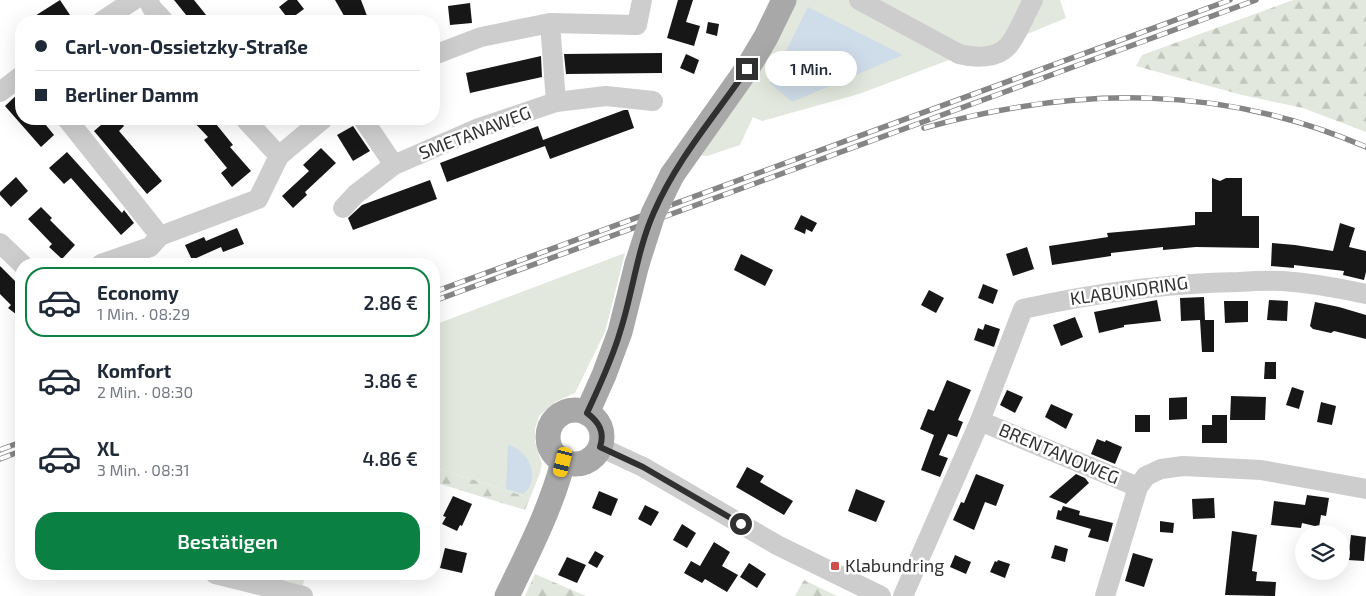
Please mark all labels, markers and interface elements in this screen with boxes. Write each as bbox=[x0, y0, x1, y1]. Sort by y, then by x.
text: Carl-von-Ossietzky-Straße bbox=[65, 35, 308, 58]
callout: 1 Min. bbox=[764, 52, 857, 86]
route end bbox=[736, 58, 758, 80]
text: 1 Min. bbox=[790, 59, 832, 78]
text: Berliner Damm bbox=[65, 83, 199, 106]
street label: SMETANAWEG bbox=[415, 101, 534, 164]
street label: KLABUNDRING bbox=[1069, 271, 1189, 309]
icon: car bbox=[37, 280, 82, 325]
text: Economy bbox=[97, 281, 179, 304]
text: 2.86 € bbox=[364, 291, 418, 314]
text: 1 Min. · 08:29 bbox=[97, 304, 190, 323]
icon: car bbox=[37, 358, 82, 403]
text: Komfort bbox=[97, 359, 171, 382]
text: 3.86 € bbox=[364, 369, 418, 392]
text: 2 Min. · 08:30 bbox=[97, 382, 193, 401]
street label: BRENTANOWEG bbox=[996, 418, 1123, 488]
icon: car bbox=[37, 436, 82, 481]
text: XL bbox=[97, 437, 119, 460]
car bbox=[552, 446, 573, 478]
text: 4.86 € bbox=[362, 447, 418, 470]
text: 3 Min. · 08:31 bbox=[97, 460, 190, 479]
button: Bestätigen bbox=[35, 512, 420, 570]
route start bbox=[730, 513, 752, 535]
map controls bbox=[1295, 525, 1350, 580]
button: layers bbox=[1295, 525, 1350, 580]
place label: Klabundring bbox=[845, 554, 944, 576]
marker: Klabundring bbox=[829, 560, 841, 572]

